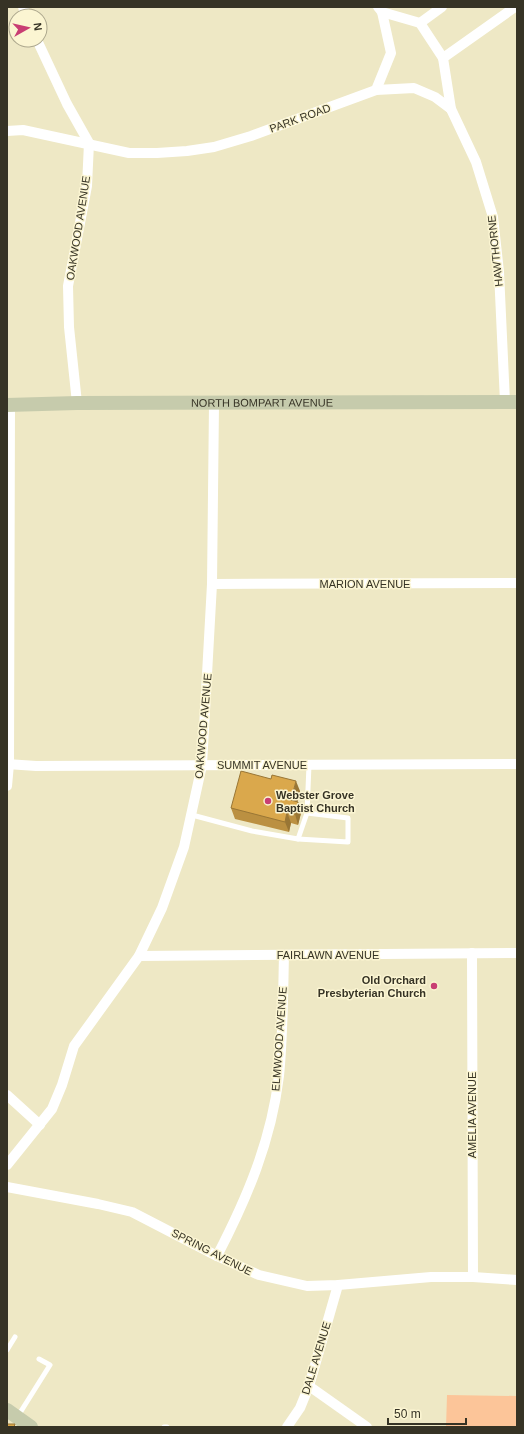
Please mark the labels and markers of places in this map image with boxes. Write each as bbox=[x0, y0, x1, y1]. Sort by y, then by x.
place label: Webster Grove Baptist Church bbox=[276, 789, 355, 814]
marker: Webster Grove Baptist Church bbox=[263, 796, 273, 806]
place label: Old Orchard Presbyterian Church bbox=[318, 974, 426, 999]
marker: Old Orchard Presbyterian Church bbox=[429, 981, 439, 991]

